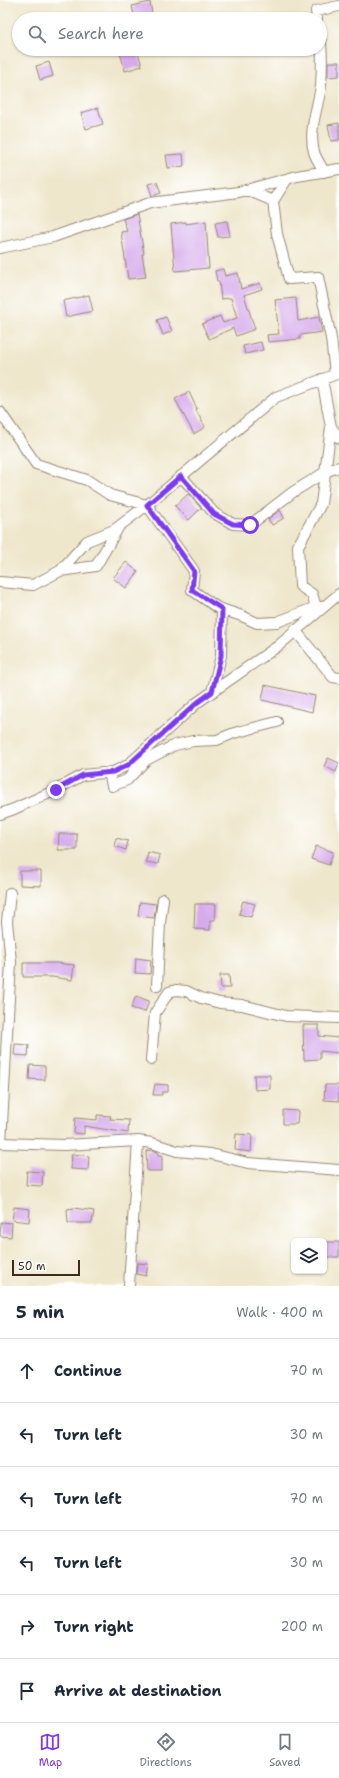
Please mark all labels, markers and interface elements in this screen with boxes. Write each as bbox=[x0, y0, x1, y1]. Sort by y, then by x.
search box bbox=[12, 12, 327, 56]
icon: search bbox=[26, 23, 48, 45]
text: Search here bbox=[58, 24, 144, 44]
route start bbox=[241, 516, 259, 534]
route end bbox=[47, 781, 65, 799]
map controls bbox=[291, 1238, 327, 1274]
button: layers bbox=[291, 1238, 327, 1274]
scale bar bbox=[12, 1258, 80, 1277]
text: 50 m bbox=[18, 1259, 46, 1274]
text: 5 min bbox=[16, 1301, 64, 1323]
text: Walk · 400 m bbox=[236, 1304, 323, 1321]
icon: ahead bbox=[16, 1360, 38, 1382]
text: Continue bbox=[54, 1361, 122, 1381]
text: 70 m bbox=[289, 1362, 323, 1379]
icon: left bbox=[16, 1424, 38, 1446]
text: Turn left bbox=[54, 1425, 122, 1445]
text: 30 m bbox=[289, 1426, 323, 1443]
icon: left bbox=[16, 1488, 38, 1510]
text: Turn left bbox=[54, 1489, 122, 1509]
text: 70 m bbox=[289, 1490, 323, 1507]
icon: left bbox=[16, 1552, 38, 1574]
text: Turn left bbox=[54, 1553, 122, 1573]
text: 30 m bbox=[289, 1554, 323, 1571]
icon: right bbox=[16, 1616, 38, 1638]
text: Turn right bbox=[54, 1617, 134, 1637]
text: 200 m bbox=[281, 1618, 323, 1635]
icon: arrive bbox=[16, 1680, 38, 1702]
text: Arrive at destination bbox=[54, 1681, 222, 1701]
tab: Map bbox=[39, 1731, 62, 1770]
tab: Directions bbox=[139, 1731, 192, 1770]
tab: Saved bbox=[269, 1731, 300, 1770]

